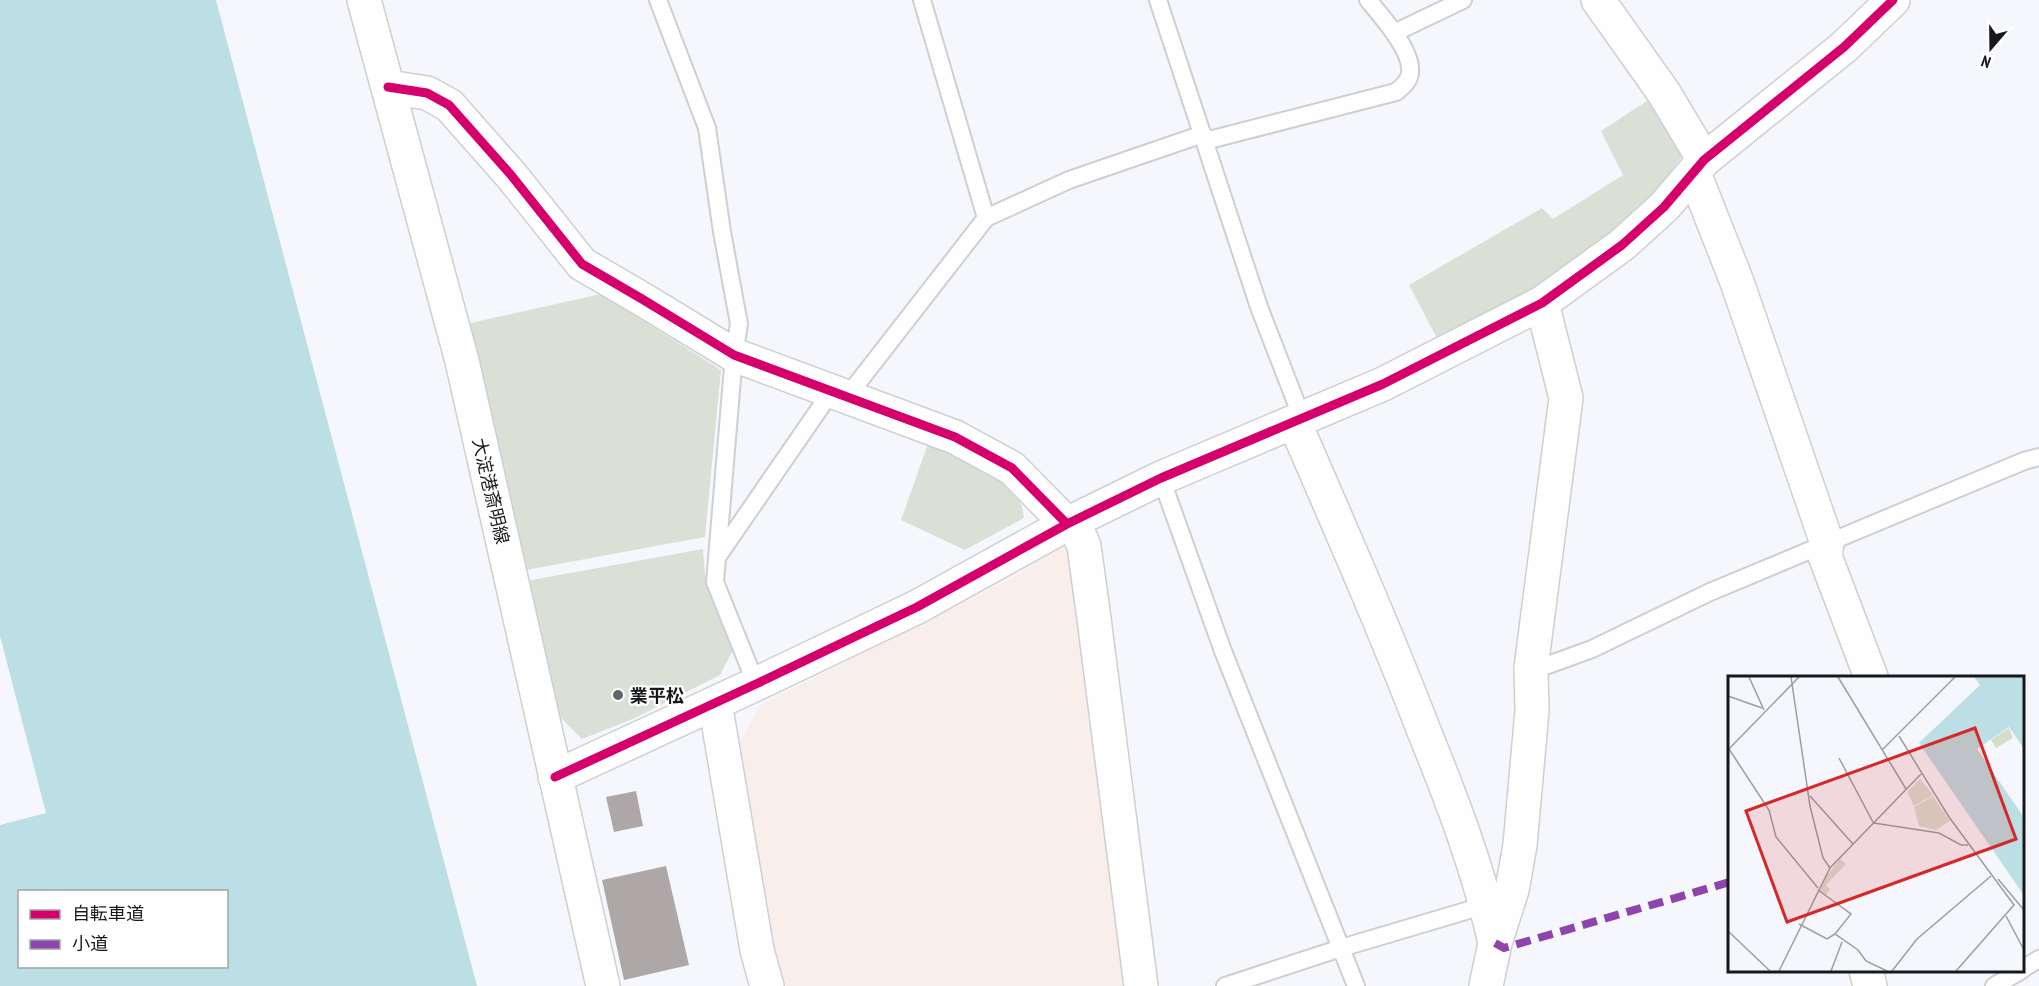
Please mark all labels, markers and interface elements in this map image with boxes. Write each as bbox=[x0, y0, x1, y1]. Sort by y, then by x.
north arrow bbox=[1961, 18, 2021, 78]
text: N bbox=[1978, 51, 1993, 73]
street label: 大淀港斎明線 bbox=[468, 436, 514, 546]
inset map bbox=[1728, 676, 2024, 971]
place label: 業平松 bbox=[630, 684, 684, 707]
marker: 業平松 bbox=[611, 688, 625, 702]
legend bbox=[18, 890, 228, 968]
text: 自転車道 bbox=[72, 902, 144, 925]
text: 小道 bbox=[72, 932, 108, 955]

